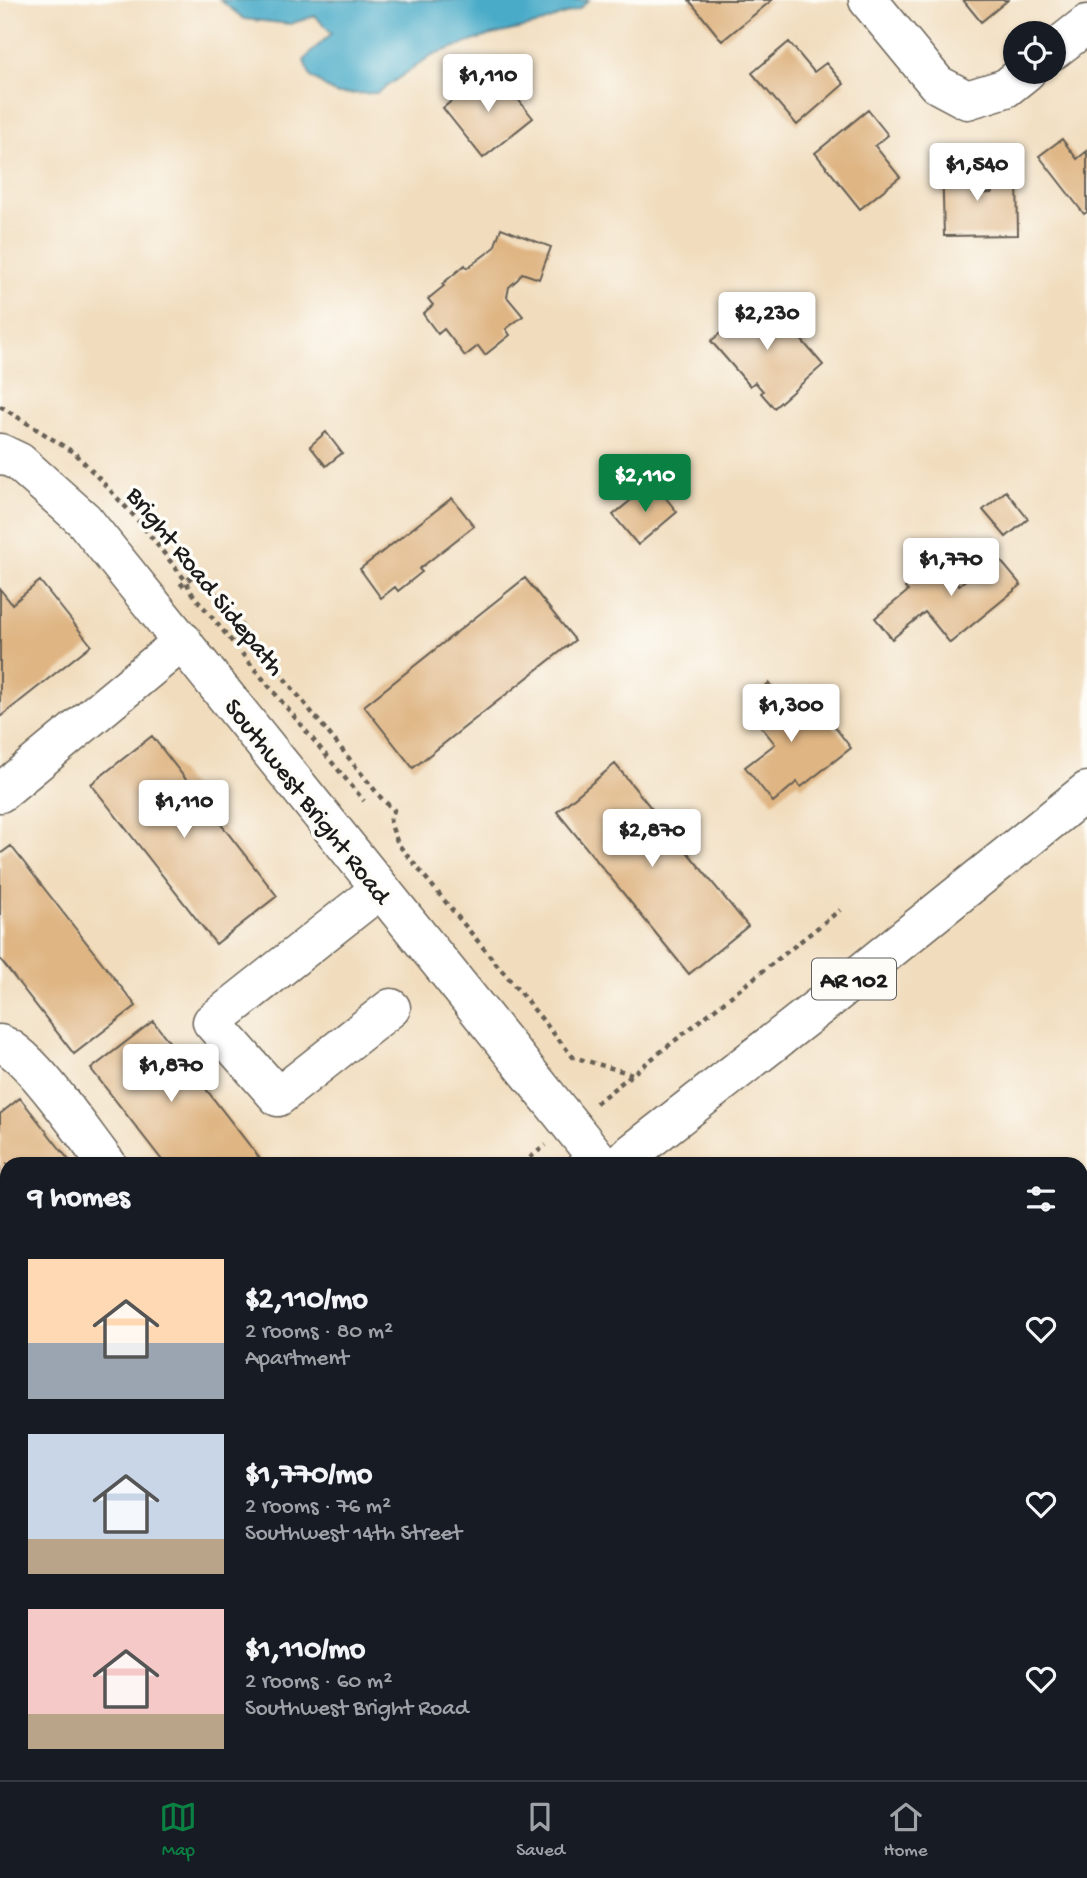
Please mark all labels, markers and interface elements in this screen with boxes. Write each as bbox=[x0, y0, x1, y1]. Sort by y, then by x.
map controls bbox=[1003, 21, 1066, 84]
button: locate bbox=[1003, 21, 1066, 84]
pin: $1,110 bbox=[431, 54, 545, 114]
text: $1,110 bbox=[459, 63, 517, 90]
pin: $1,540 bbox=[920, 144, 1034, 203]
text: $1,540 bbox=[946, 152, 1008, 179]
pin: $2,230 bbox=[710, 292, 824, 352]
text: $2,230 bbox=[734, 301, 800, 328]
pin: $2,110 bbox=[588, 454, 702, 514]
text: $2,110 bbox=[615, 463, 675, 490]
street label: Bright Road Sidepath bbox=[117, 481, 289, 684]
pin: $1,770 bbox=[894, 538, 1008, 598]
text: $1,770 bbox=[919, 547, 983, 574]
pin: $1,300 bbox=[734, 684, 848, 744]
text: $1,300 bbox=[759, 693, 823, 720]
street label: Southwest Bright Road bbox=[215, 694, 397, 913]
pin: $1,110 bbox=[127, 780, 241, 840]
text: $1,110 bbox=[155, 789, 213, 816]
pin: $2,870 bbox=[595, 810, 709, 869]
text: $2,870 bbox=[619, 818, 685, 845]
road number: AR 102 bbox=[812, 959, 896, 1000]
pin: $1,870 bbox=[114, 1044, 228, 1104]
text: $1,870 bbox=[139, 1053, 203, 1080]
icon: filters bbox=[1022, 1180, 1060, 1218]
text: 9 homes bbox=[28, 1182, 130, 1217]
text: $2,110/mo bbox=[245, 1284, 368, 1319]
icon: home bbox=[84, 1287, 168, 1371]
icon: heart bbox=[1022, 1310, 1060, 1348]
text: 2 rooms · 80 m² bbox=[245, 1319, 393, 1346]
text: Apartment bbox=[245, 1346, 349, 1373]
text: $1,770/mo bbox=[245, 1459, 372, 1494]
icon: home bbox=[84, 1462, 168, 1546]
icon: heart bbox=[1022, 1485, 1060, 1523]
text: 2 rooms · 76 m² bbox=[245, 1494, 391, 1521]
text: Southwest 14th Street bbox=[245, 1521, 462, 1548]
text: $1,110/mo bbox=[245, 1634, 365, 1669]
icon: home bbox=[84, 1637, 168, 1721]
icon: heart bbox=[1022, 1660, 1060, 1698]
text: 2 rooms · 60 m² bbox=[245, 1669, 392, 1696]
text: Southwest Bright Road bbox=[245, 1696, 469, 1723]
tab: Map bbox=[159, 1798, 197, 1863]
tab: Saved bbox=[516, 1798, 565, 1863]
tab: Home bbox=[884, 1798, 928, 1863]

